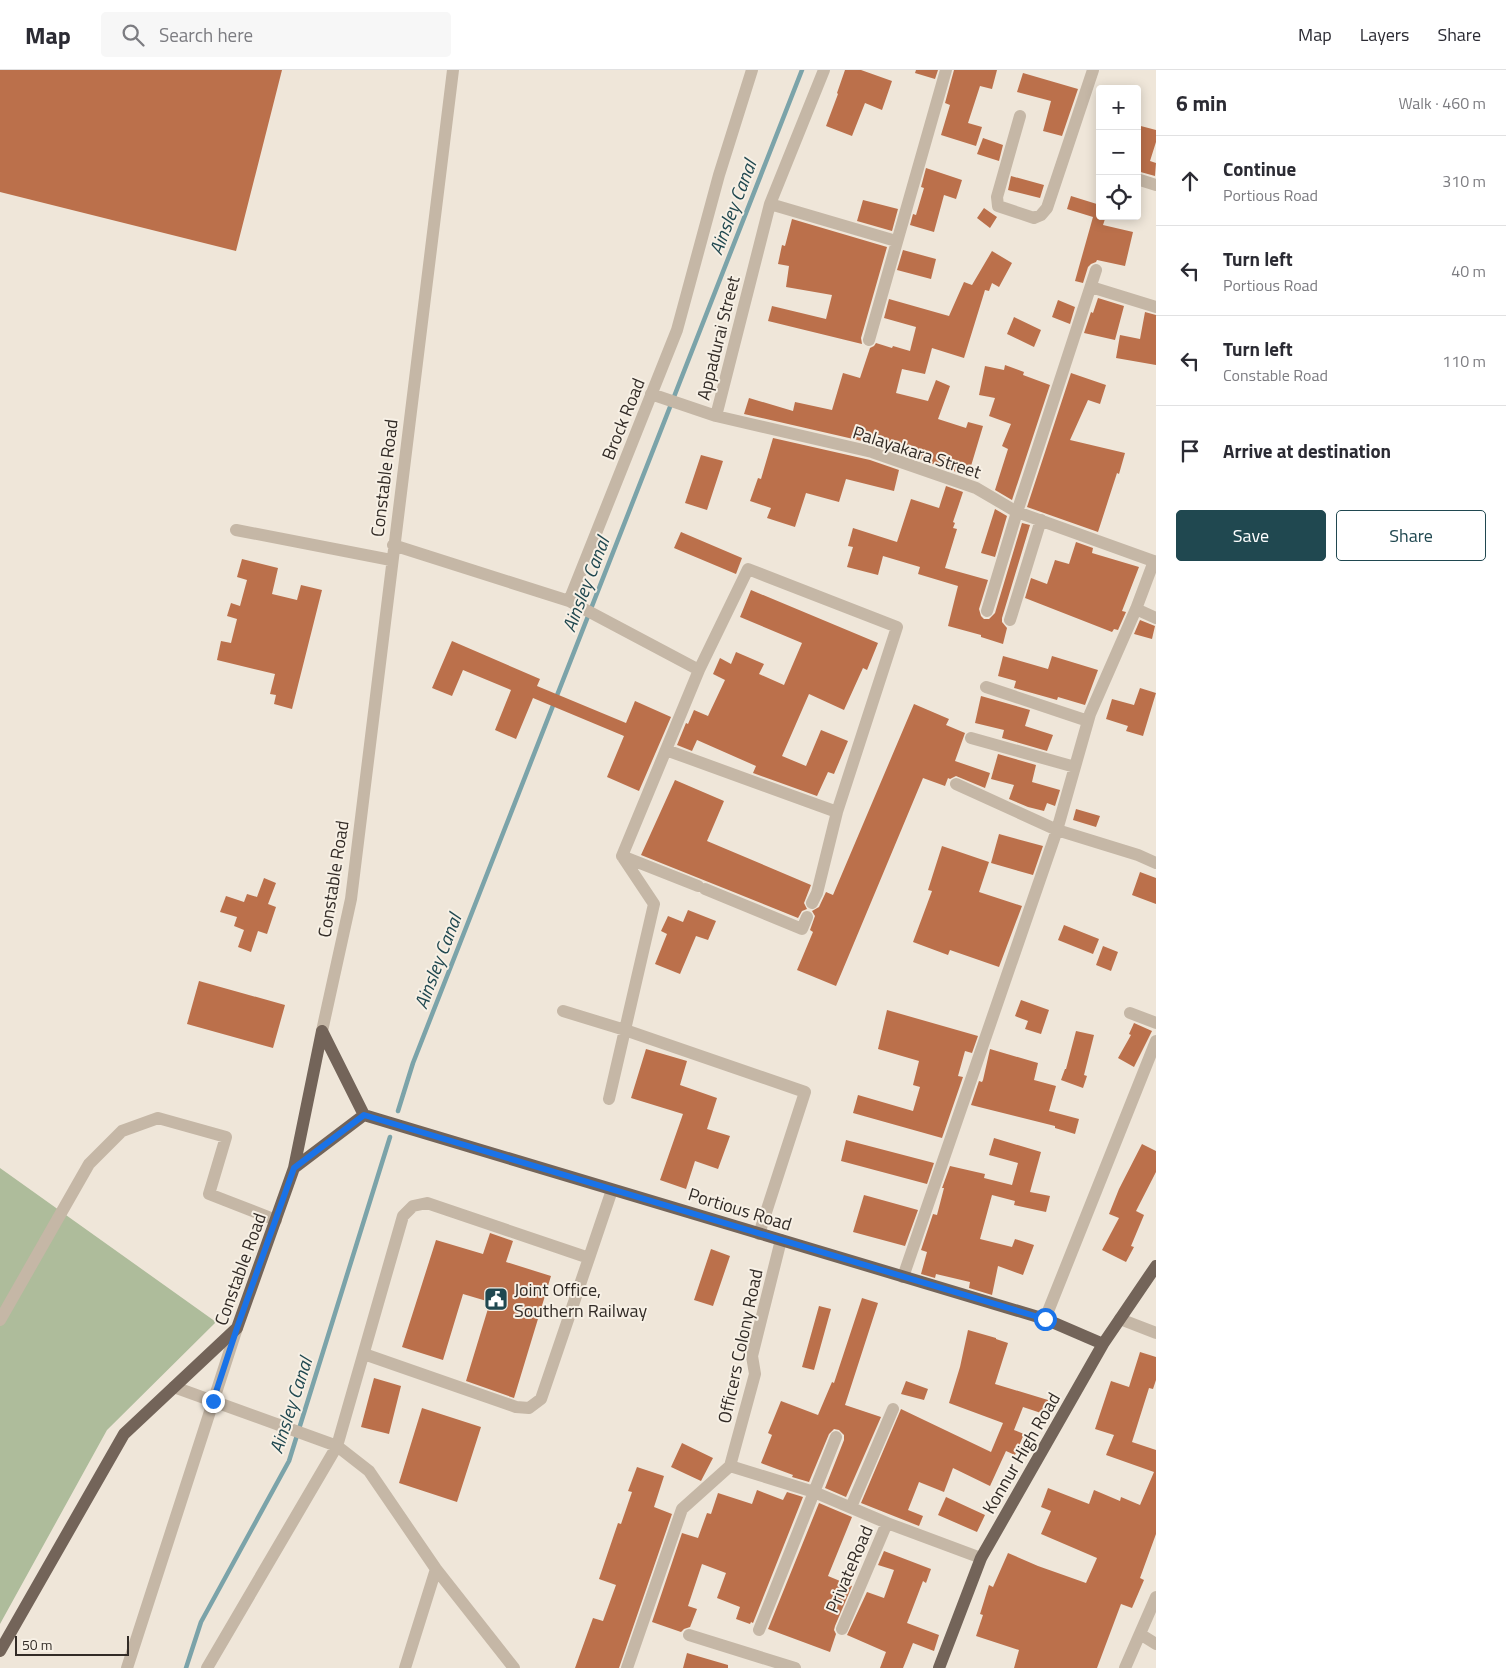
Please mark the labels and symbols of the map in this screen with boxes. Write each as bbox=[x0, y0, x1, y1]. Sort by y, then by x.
water label: Ainsley Canal bbox=[701, 154, 764, 259]
street label: Appadurai Street bbox=[689, 272, 747, 403]
street label: Brock Road bbox=[594, 374, 652, 464]
street label: Constable Road bbox=[363, 418, 405, 538]
street label: Palayakara Street bbox=[849, 419, 985, 486]
water label: Ainsley Canal bbox=[554, 531, 617, 636]
street label: Constable Road bbox=[310, 819, 356, 939]
water label: Ainsley Canal bbox=[406, 908, 469, 1013]
street label: Portious Road bbox=[685, 1180, 795, 1238]
street label: Constable Road bbox=[207, 1209, 273, 1329]
street label: Officers Colony Road bbox=[710, 1266, 770, 1426]
place label: Joint Office, Southern Railway bbox=[514, 1276, 648, 1324]
public building icon: Joint Office, Southern Railway bbox=[483, 1286, 509, 1312]
route start bbox=[1034, 1308, 1057, 1331]
water label: Ainsley Canal bbox=[261, 1351, 320, 1457]
street label: Konnur High Road bbox=[975, 1387, 1067, 1519]
route end bbox=[202, 1390, 225, 1413]
street label: PrivateRoad bbox=[818, 1521, 880, 1617]
scale bar bbox=[15, 1633, 129, 1656]

